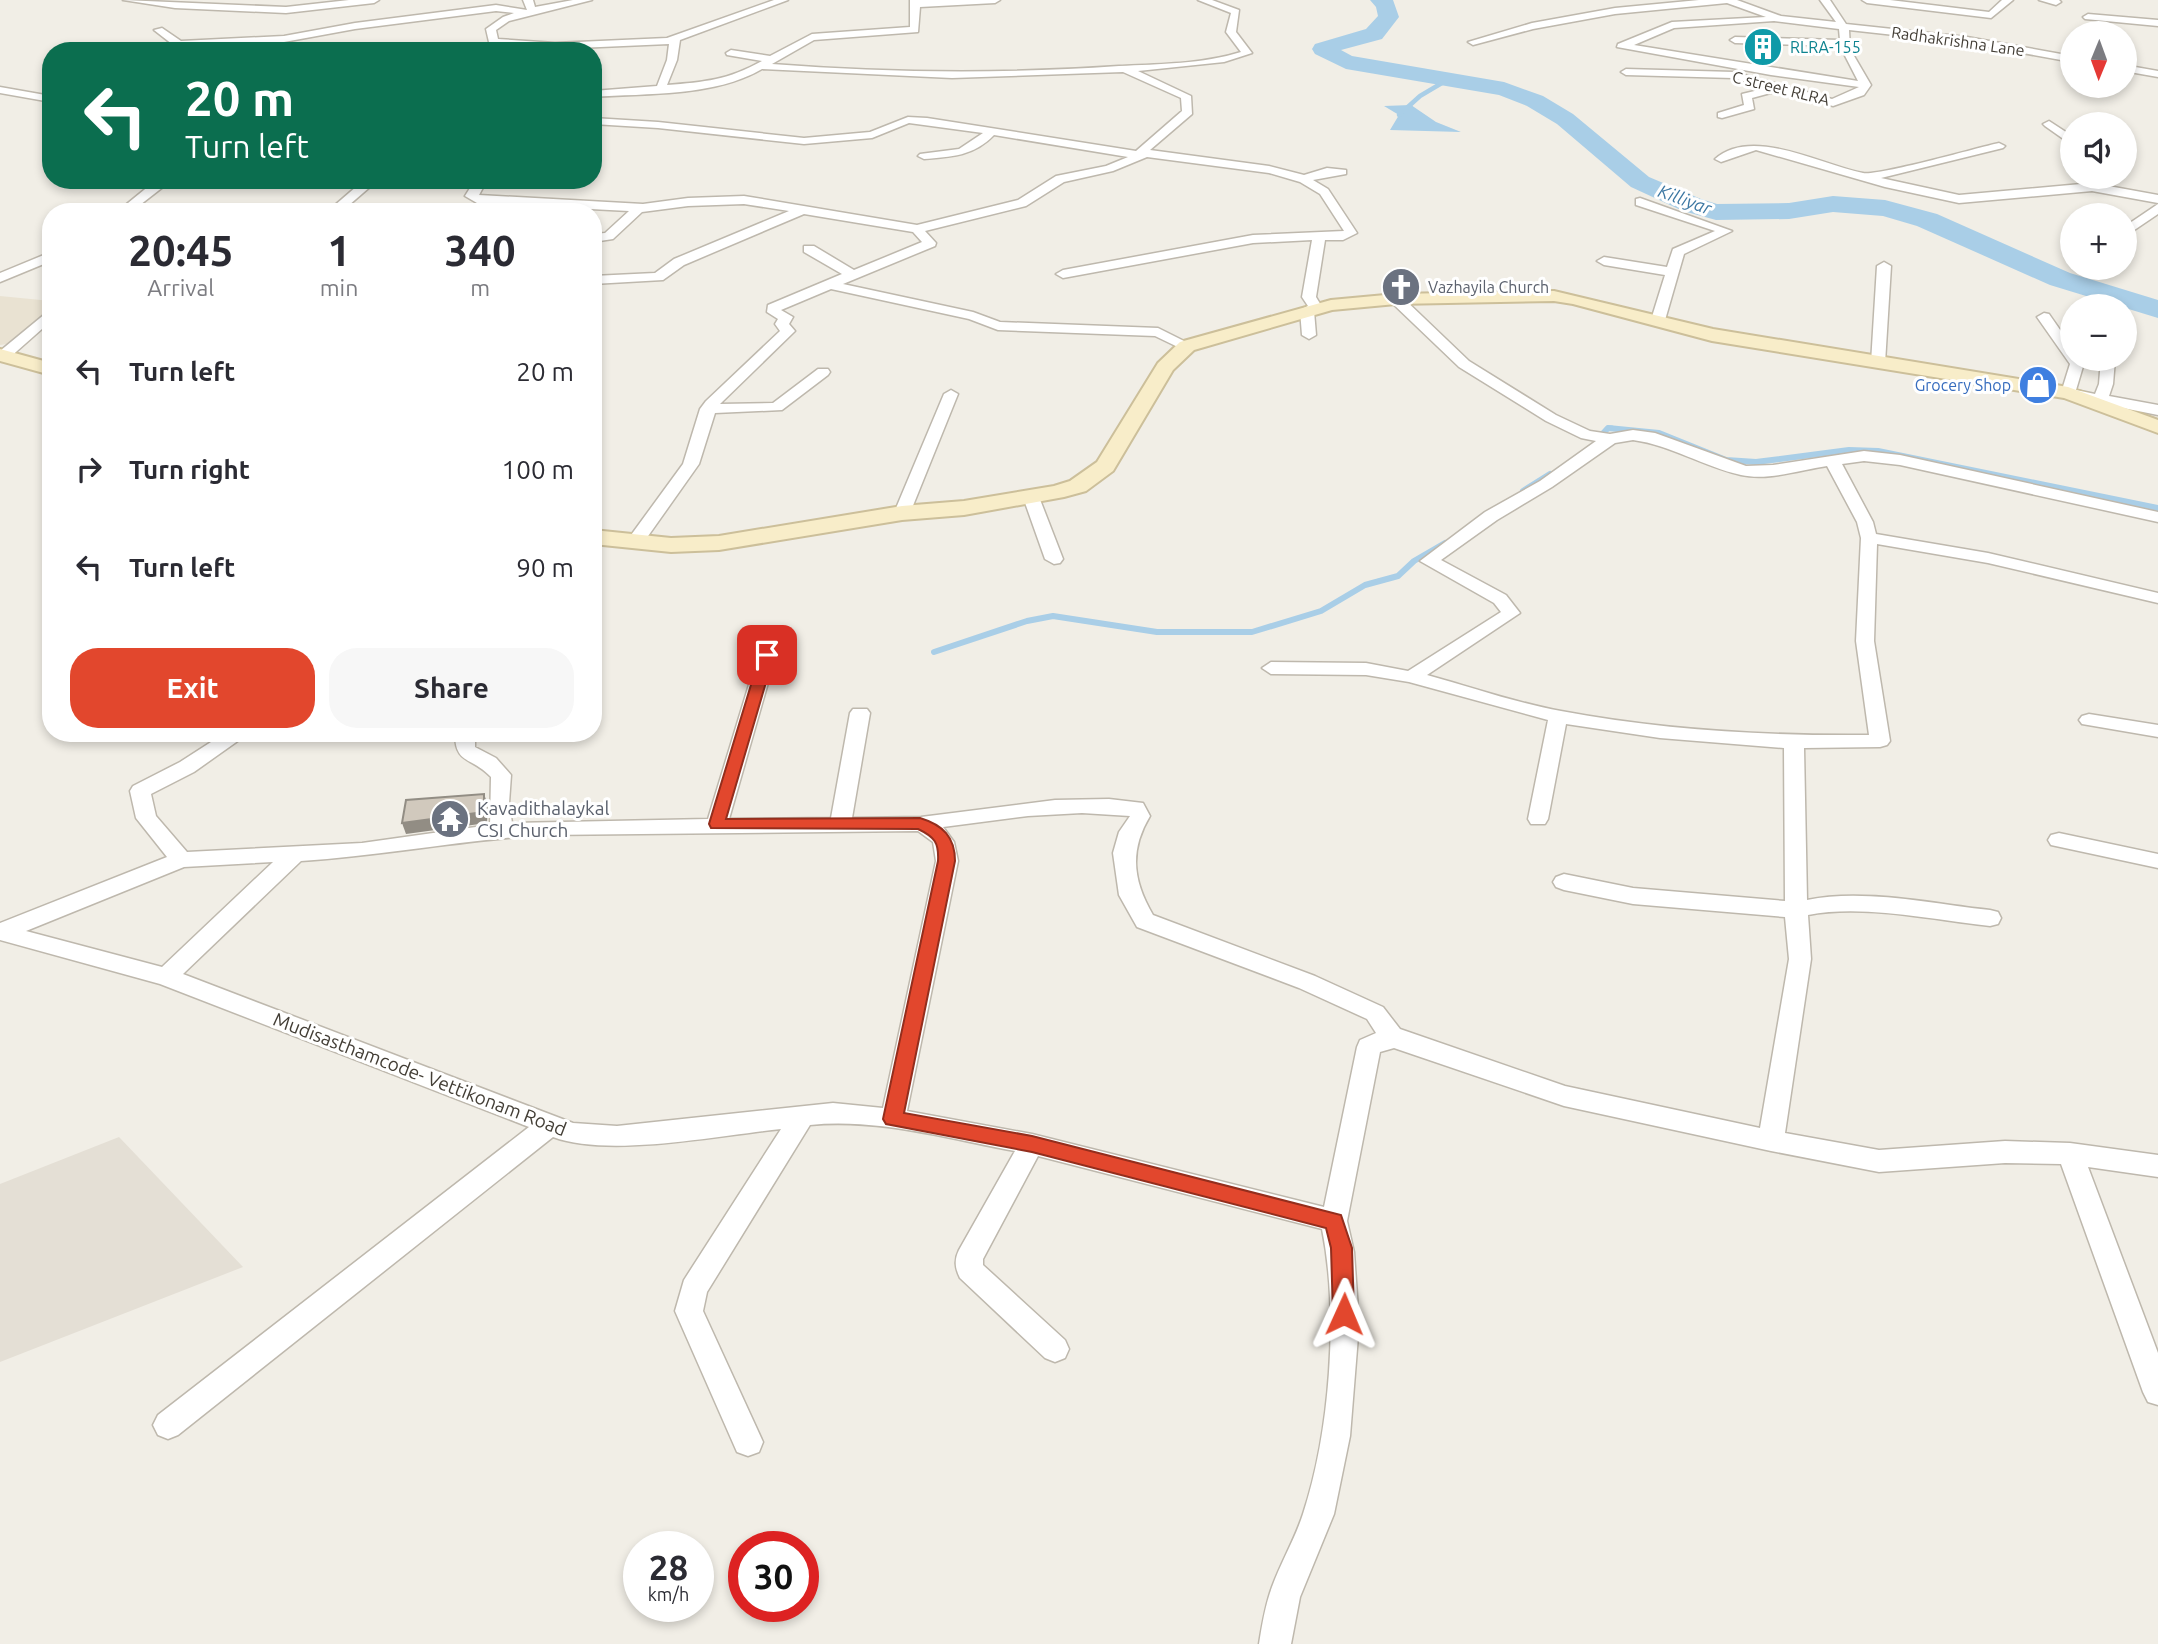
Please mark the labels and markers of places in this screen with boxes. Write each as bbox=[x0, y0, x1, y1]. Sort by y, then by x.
building icon: RLRA-155 bbox=[1742, 26, 1784, 68]
place label: RLRA-155 bbox=[1790, 38, 1861, 56]
church icon: Vazhayila Church bbox=[1380, 266, 1422, 308]
place label: Vazhayila Church bbox=[1428, 278, 1549, 296]
shop icon: Grocery Shop bbox=[2017, 364, 2059, 406]
place label: Grocery Shop bbox=[1915, 376, 2011, 394]
pin bbox=[737, 625, 797, 685]
place label: Kavadithalaykal CSI Church bbox=[477, 797, 609, 841]
temple icon: Kavadithalaykal CSI Church bbox=[429, 798, 471, 840]

